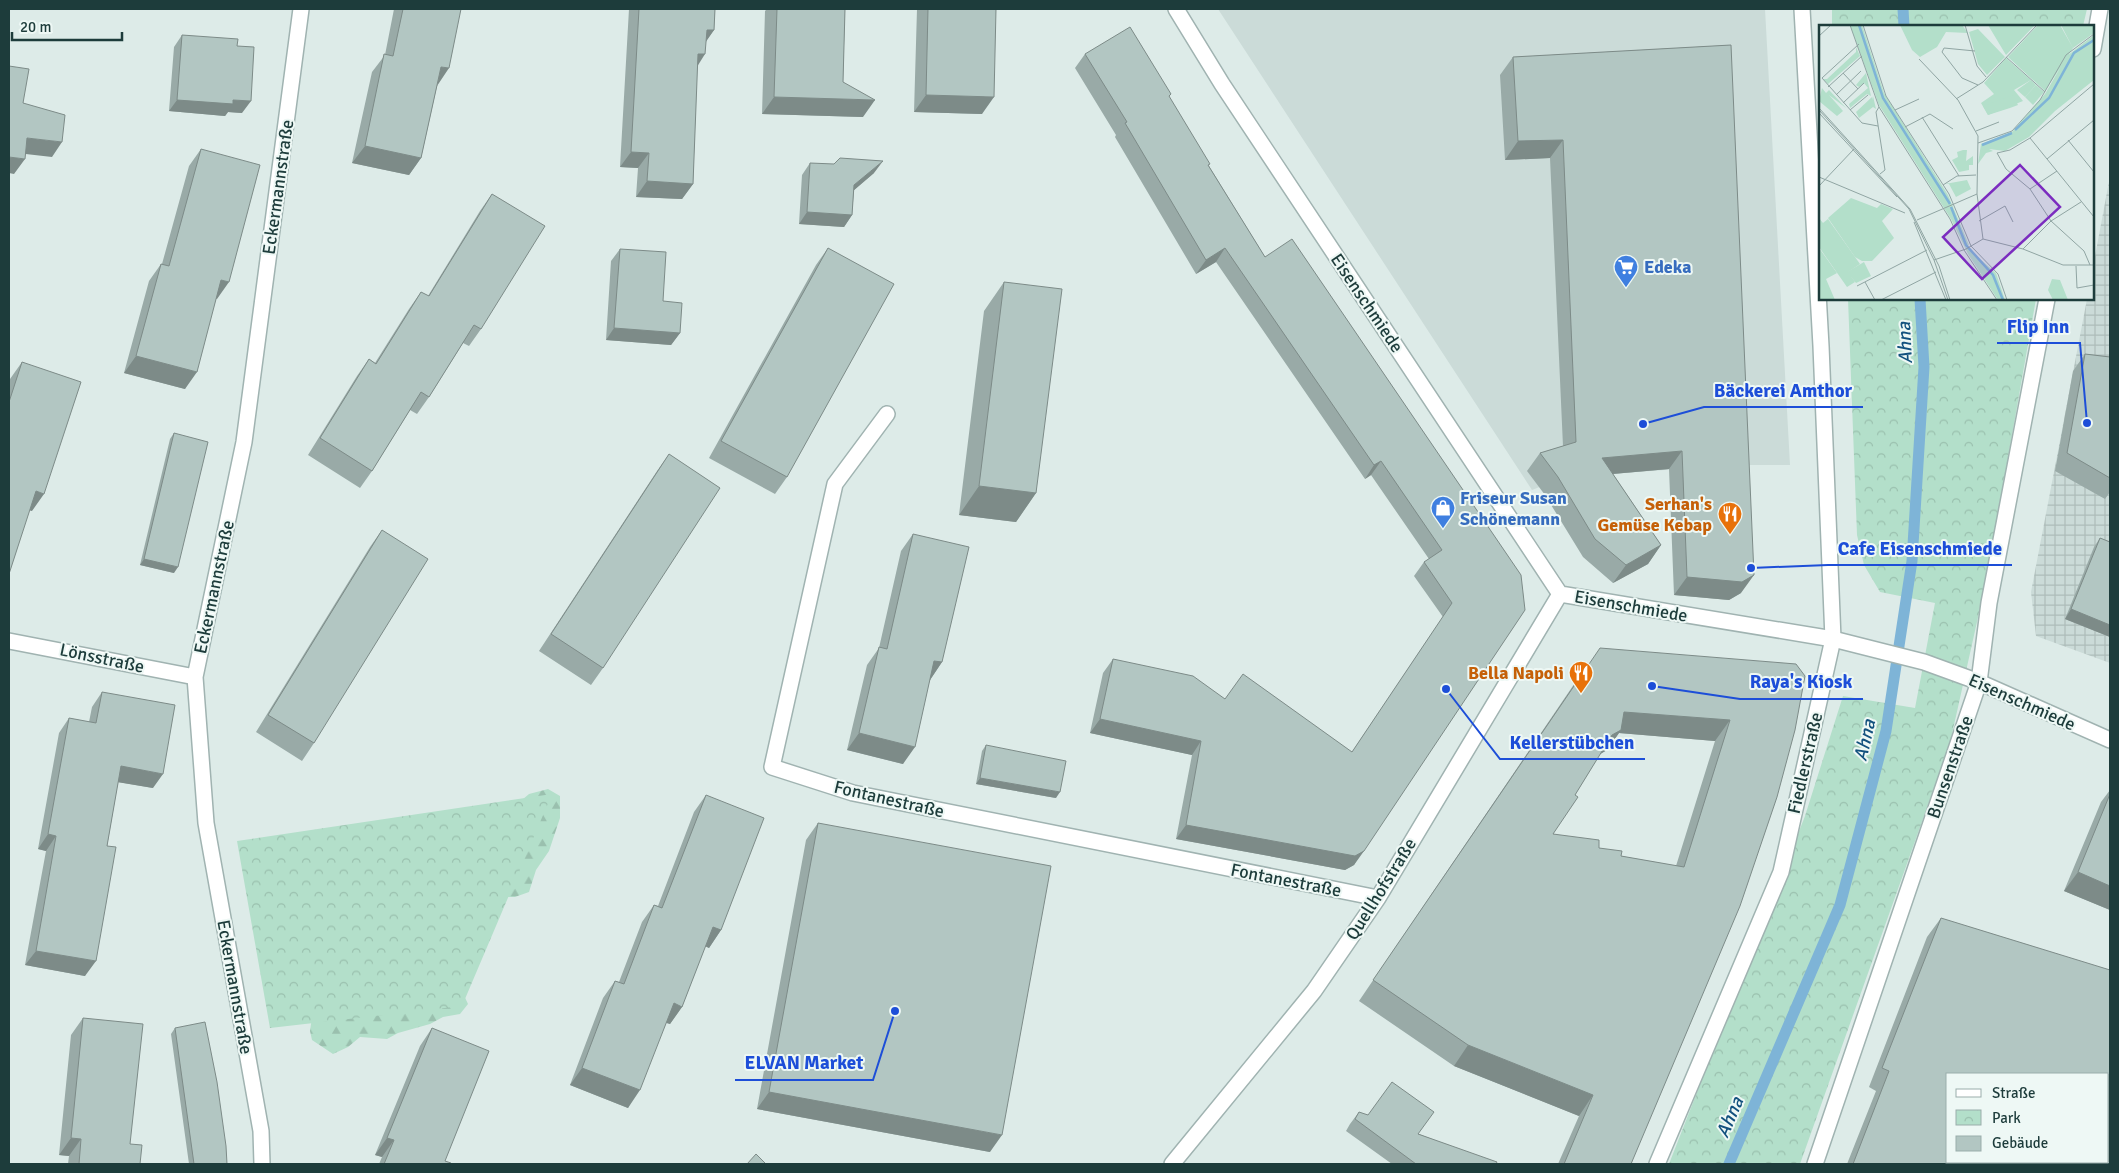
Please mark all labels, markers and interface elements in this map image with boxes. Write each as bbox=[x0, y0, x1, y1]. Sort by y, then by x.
scale bar bbox=[12, 10, 122, 42]
text: 20 m bbox=[20, 18, 51, 36]
inset map bbox=[1819, 25, 2094, 300]
street label: Eckermannstraße bbox=[258, 118, 298, 256]
street label: Eisenschmiede bbox=[1326, 249, 1408, 357]
supermarket icon: Edeka bbox=[1613, 254, 1639, 288]
place label: Edeka bbox=[1644, 256, 1691, 278]
callout: Flip Inn bbox=[1997, 309, 2080, 343]
text: Flip Inn bbox=[2007, 315, 2069, 339]
water label: Ahna bbox=[1892, 320, 1918, 365]
callout: Bäckerei Amthor bbox=[1704, 373, 1863, 407]
text: Bäckerei Amthor bbox=[1714, 379, 1853, 403]
place label: Friseur Susan Schönemann bbox=[1460, 487, 1567, 530]
place label: Serhan's Gemüse Kebap bbox=[1598, 493, 1712, 536]
shop icon: Friseur Susan Schönemann bbox=[1430, 495, 1456, 529]
restaurant icon: Serhan's Gemüse Kebap bbox=[1717, 501, 1743, 535]
street label: Eckermannstraße bbox=[189, 518, 239, 656]
callout: Cafe Eisenschmiede bbox=[1828, 531, 2012, 565]
text: Cafe Eisenschmiede bbox=[1838, 537, 2002, 561]
street label: Eisenschmiede bbox=[1573, 585, 1689, 627]
street label: Lönsstraße bbox=[58, 638, 146, 678]
restaurant icon: Bella Napoli bbox=[1568, 660, 1594, 694]
place label: Bella Napoli bbox=[1468, 662, 1564, 684]
callout: Raya's Kiosk bbox=[1740, 665, 1863, 699]
street label: Eisenschmiede bbox=[1965, 669, 2079, 735]
text: Raya's Kiosk bbox=[1750, 670, 1852, 694]
street label: Fiedlerstraße bbox=[1783, 710, 1827, 816]
street label: Bunsenstraße bbox=[1922, 713, 1978, 821]
water label: Ahna bbox=[1849, 716, 1882, 763]
callout: Kellerstübchen bbox=[1500, 725, 1645, 759]
text: Kellerstübchen bbox=[1510, 731, 1634, 755]
street label: Fontanestraße bbox=[832, 776, 946, 822]
street label: Quellhofstraße bbox=[1341, 834, 1421, 944]
street label: Fontanestraße bbox=[1229, 858, 1343, 902]
street label: Eckermannstraße bbox=[212, 918, 258, 1056]
callout: ELVAN Market bbox=[735, 1046, 873, 1080]
text: ELVAN Market bbox=[745, 1051, 863, 1075]
legend bbox=[1946, 1073, 2109, 1163]
text: Straße bbox=[1992, 1084, 2036, 1102]
water label: Ahna bbox=[1711, 1092, 1750, 1141]
text: Park bbox=[1992, 1109, 2021, 1127]
text: Gebäude bbox=[1992, 1134, 2048, 1152]

